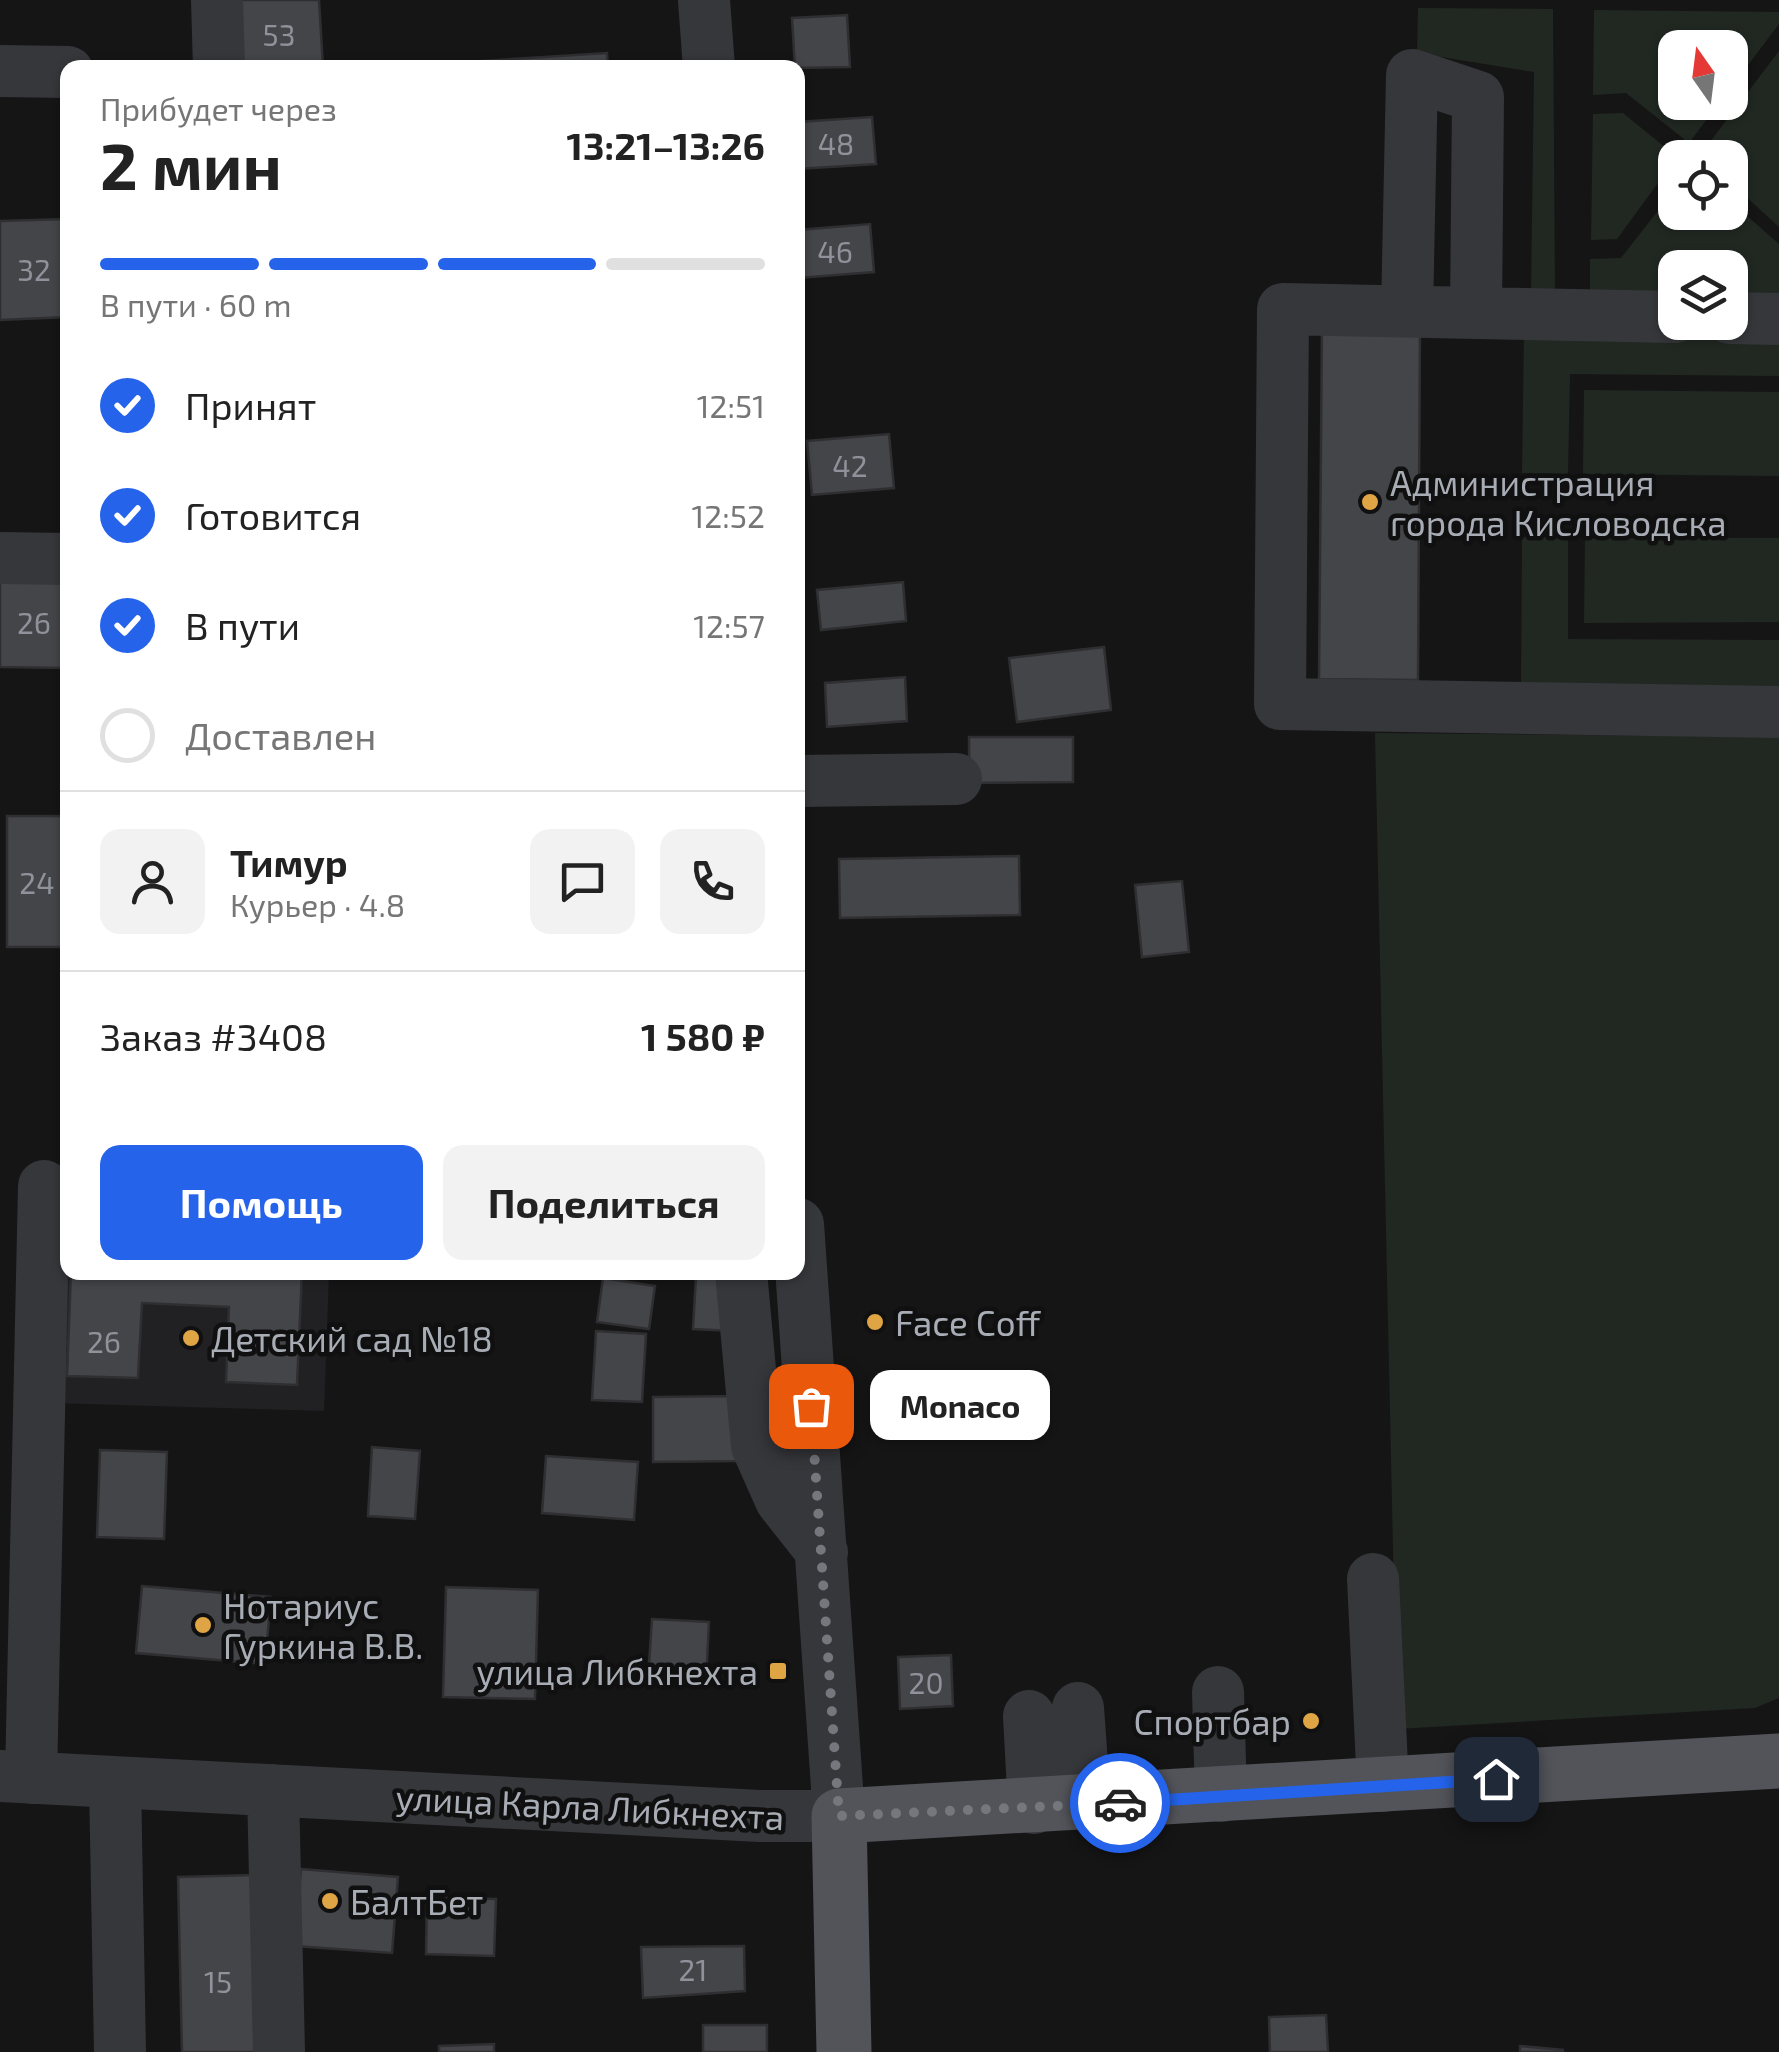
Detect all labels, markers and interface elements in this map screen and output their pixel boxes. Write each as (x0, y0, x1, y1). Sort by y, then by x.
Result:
house number: 53 (263, 16, 295, 52)
north arrow (1658, 30, 1748, 120)
map controls (1658, 30, 1748, 340)
text: Прибудет через (100, 89, 337, 127)
text: 13:21–13:26 (566, 122, 765, 168)
text: 2 мин (100, 125, 282, 203)
house number: 48 (818, 125, 854, 161)
button: locate (1658, 140, 1748, 230)
house number: 46 (817, 233, 853, 269)
button: layers (1658, 250, 1748, 340)
house number: 32 (17, 251, 51, 287)
text: В пути · 60 m (100, 285, 291, 323)
icon: check (100, 378, 155, 433)
text: Принят (185, 382, 316, 428)
text: 12:51 (697, 386, 765, 424)
house number: 42 (832, 447, 868, 483)
place label: Администрация города Кисловодска (1390, 461, 1726, 543)
icon: check (100, 488, 155, 543)
marker: Администрация города Кисловодска (1359, 491, 1381, 513)
text: Готовится (185, 492, 361, 538)
text: 12:52 (692, 496, 765, 534)
icon: check (100, 598, 155, 653)
text: В пути (185, 602, 300, 648)
house number: 26 (17, 604, 51, 640)
text: 12:57 (693, 606, 765, 644)
text: Доставлен (185, 712, 376, 758)
button: person (100, 829, 205, 934)
button: chat (530, 829, 635, 934)
button: phone (660, 829, 765, 934)
text: Тимур (230, 839, 348, 885)
house number: 24 (19, 864, 55, 900)
text: Курьер · 4.8 (230, 885, 405, 923)
text: Заказ #3408 (100, 1013, 327, 1059)
text: 1 580 ₽ (641, 1013, 765, 1059)
button: Помощь (100, 1145, 423, 1260)
button: Поделиться (443, 1145, 765, 1260)
place label: Face Coff (895, 1301, 1042, 1343)
marker: Face Coff (864, 1311, 886, 1333)
place label: Детский сад №18 (211, 1317, 493, 1359)
house number: 26 (87, 1323, 121, 1359)
marker: Детский сад №18 (180, 1327, 202, 1349)
pin (769, 1364, 854, 1449)
callout: Monaco (871, 1371, 1051, 1441)
icon: bag (784, 1379, 839, 1434)
text: Monaco (900, 1386, 1020, 1424)
place label: Нотариус Гуркина В.В. (223, 1584, 423, 1667)
marker: Нотариус Гуркина В.В. (192, 1614, 214, 1636)
place label: улица Либкнехта (476, 1650, 758, 1693)
marker: улица Либкнехта (767, 1660, 789, 1682)
house number: 20 (909, 1664, 943, 1700)
place label: Спортбар (1134, 1700, 1291, 1742)
marker: Спортбар (1300, 1710, 1322, 1732)
pin (1454, 1737, 1539, 1822)
icon: home (1469, 1752, 1524, 1807)
courier (1070, 1753, 1170, 1853)
street label: улица Карла Либкнехта (395, 1775, 785, 1838)
icon: car (1093, 1776, 1148, 1831)
place label: БалтБет (350, 1880, 483, 1922)
marker: БалтБет (319, 1890, 341, 1912)
house number: 21 (679, 1951, 707, 1987)
house number: 15 (204, 1963, 232, 1999)

